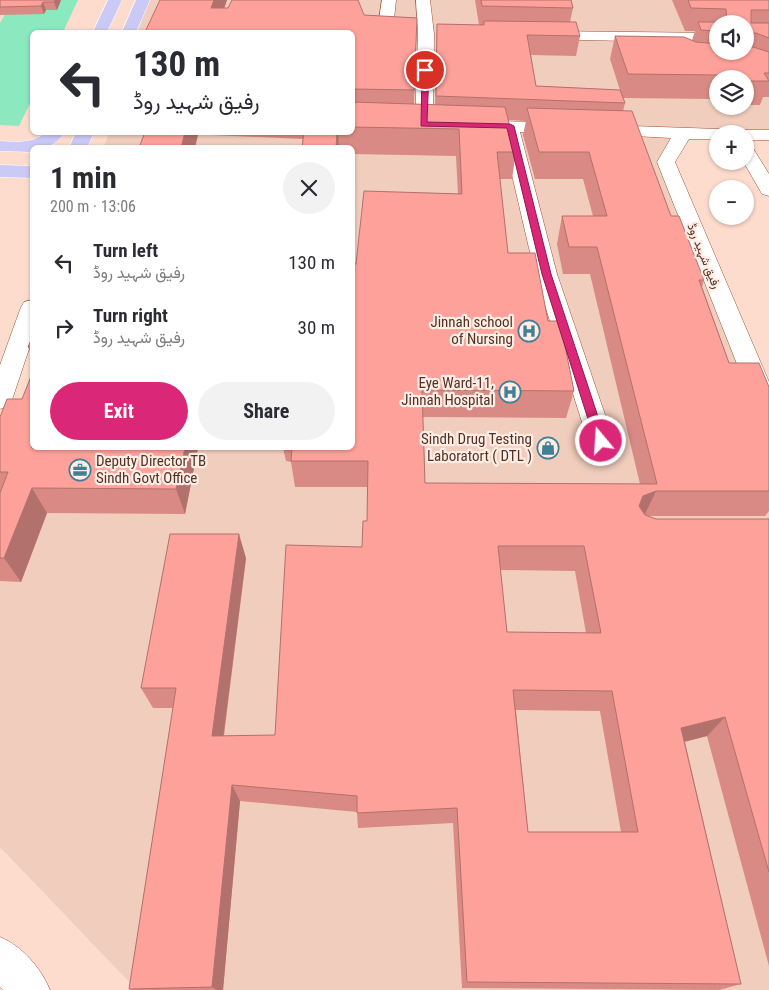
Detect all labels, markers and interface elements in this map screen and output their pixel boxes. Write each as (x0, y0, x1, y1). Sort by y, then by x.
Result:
map controls (709, 15, 754, 225)
button: sound (709, 15, 754, 60)
text: 130 m (133, 44, 220, 85)
pin (404, 49, 446, 91)
icon: left (50, 50, 115, 115)
icon: arrive (411, 56, 439, 84)
button: layers (709, 70, 754, 115)
text: رفیق شہید روڈ (133, 89, 260, 114)
button: + (709, 125, 754, 170)
text: 1 min (50, 160, 117, 195)
button: close (283, 162, 335, 214)
button: − (709, 180, 754, 225)
text: 200 m · 13:06 (50, 197, 136, 216)
street label: رفیق شہید روڈ (684, 221, 723, 291)
text: Turn left (93, 239, 158, 262)
icon: left (50, 249, 78, 277)
text: 130 m (288, 251, 335, 274)
text: رفیق شہید روڈ (93, 263, 185, 282)
text: Turn right (93, 304, 168, 327)
place label: Jinnah school of Nursing (430, 313, 513, 348)
icon: right (50, 314, 78, 342)
text: 30 m (298, 316, 335, 339)
hospital icon: Jinnah school of Nursing (517, 319, 541, 343)
text: رفیق شہید روڈ (93, 328, 185, 347)
place label: Eye Ward-11, Jinnah Hospital (401, 374, 494, 409)
hospital icon: Eye Ward-11, Jinnah Hospital (498, 380, 522, 404)
button: Exit (50, 382, 188, 440)
button: Share (198, 382, 335, 440)
position arrow (574, 414, 626, 466)
place label: Sindh Drug Testing Laboratort ( DTL ) (421, 430, 532, 465)
shop icon: Sindh Drug Testing Laboratort ( DTL ) (536, 436, 560, 460)
place label: Deputy Director TB Sindh Govt Office (96, 452, 206, 487)
office icon: Deputy Director TB Sindh Govt Office (68, 458, 92, 482)

